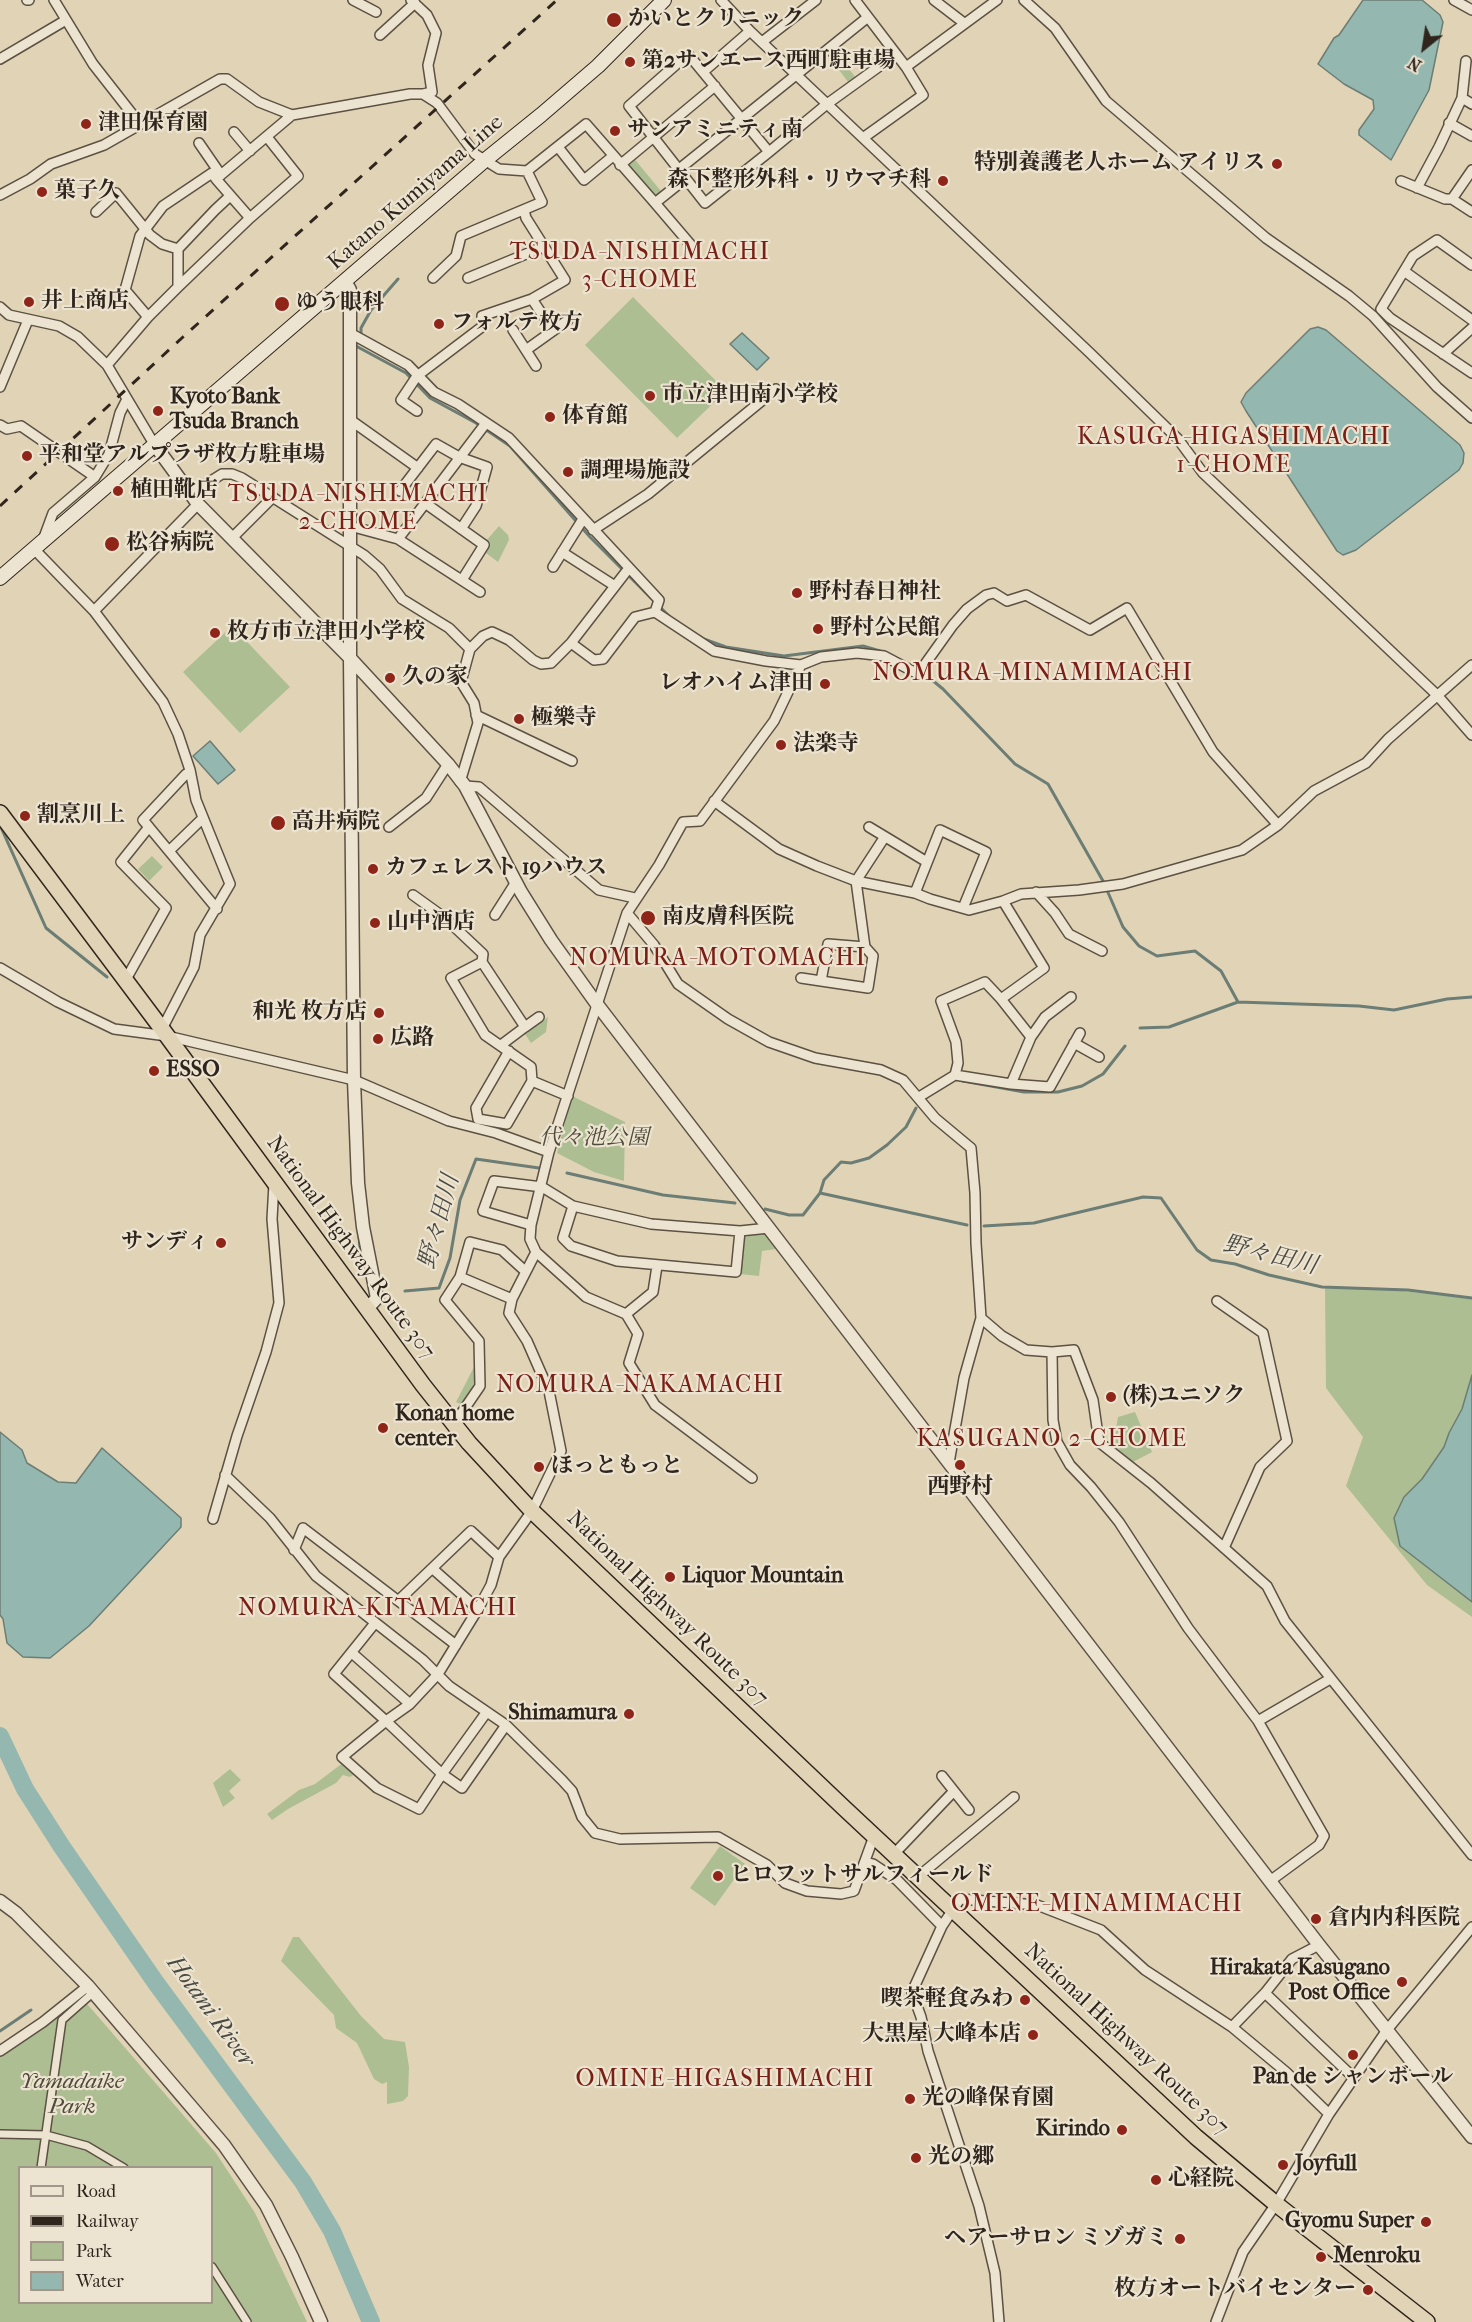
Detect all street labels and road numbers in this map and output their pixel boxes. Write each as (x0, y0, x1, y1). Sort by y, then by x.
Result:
street label: Katano Kumiyama Line (323, 110, 509, 276)
street label: National Highway Route 307 (260, 1131, 440, 1365)
street label: National Highway Route 307 (561, 1506, 773, 1712)
street label: National Highway Route 307 (1018, 1938, 1234, 2142)

